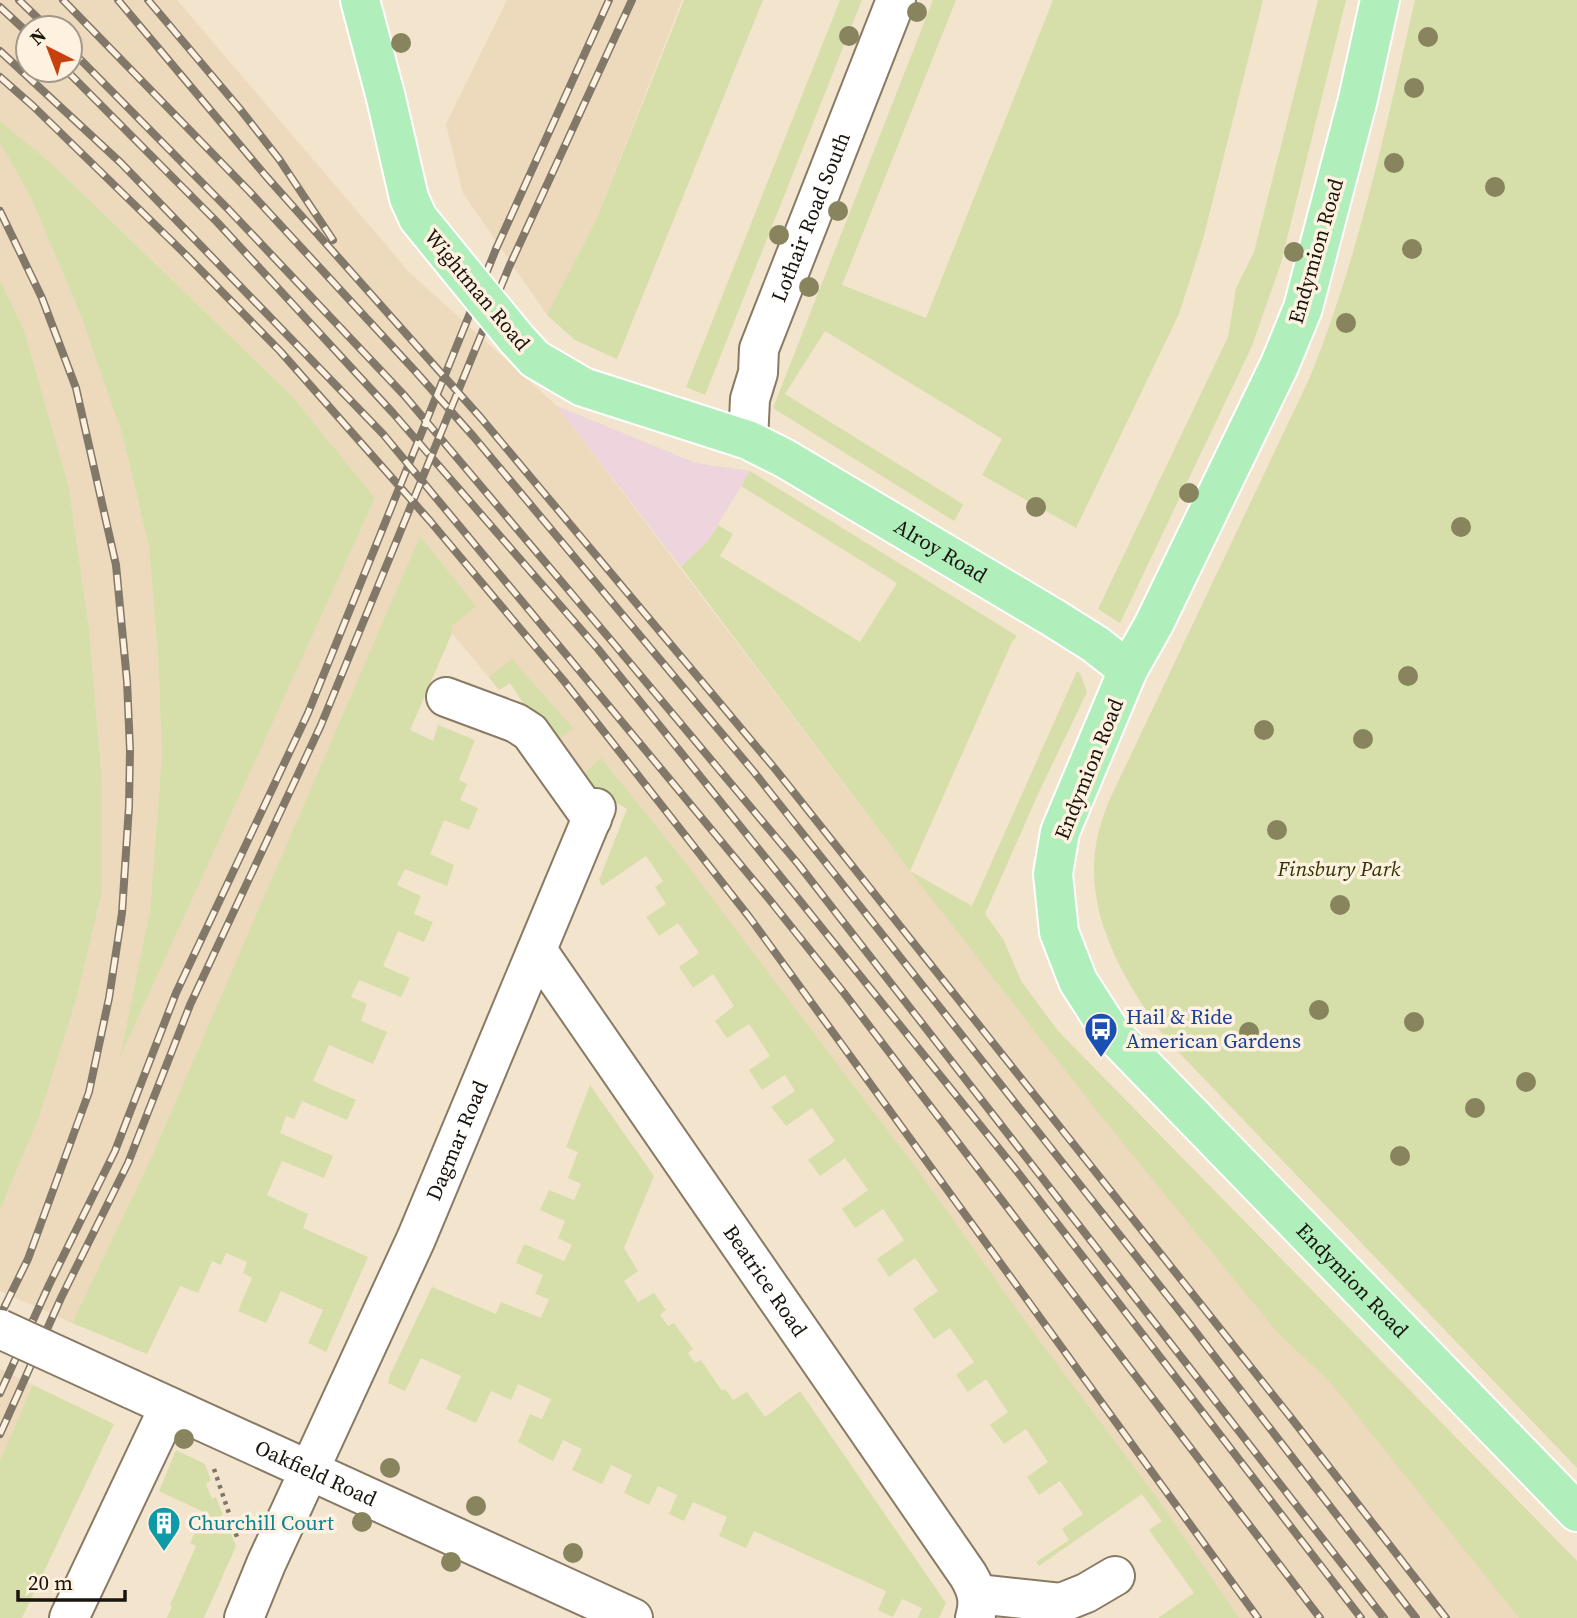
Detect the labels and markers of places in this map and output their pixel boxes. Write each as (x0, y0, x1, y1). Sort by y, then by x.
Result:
place label: Hail & Ride American Gardens (1126, 1002, 1301, 1055)
bus stop icon: Hail & Ride American Gardens (1082, 1010, 1120, 1059)
building icon: Churchill Court (145, 1504, 183, 1553)
place label: Churchill Court (188, 1508, 334, 1537)

